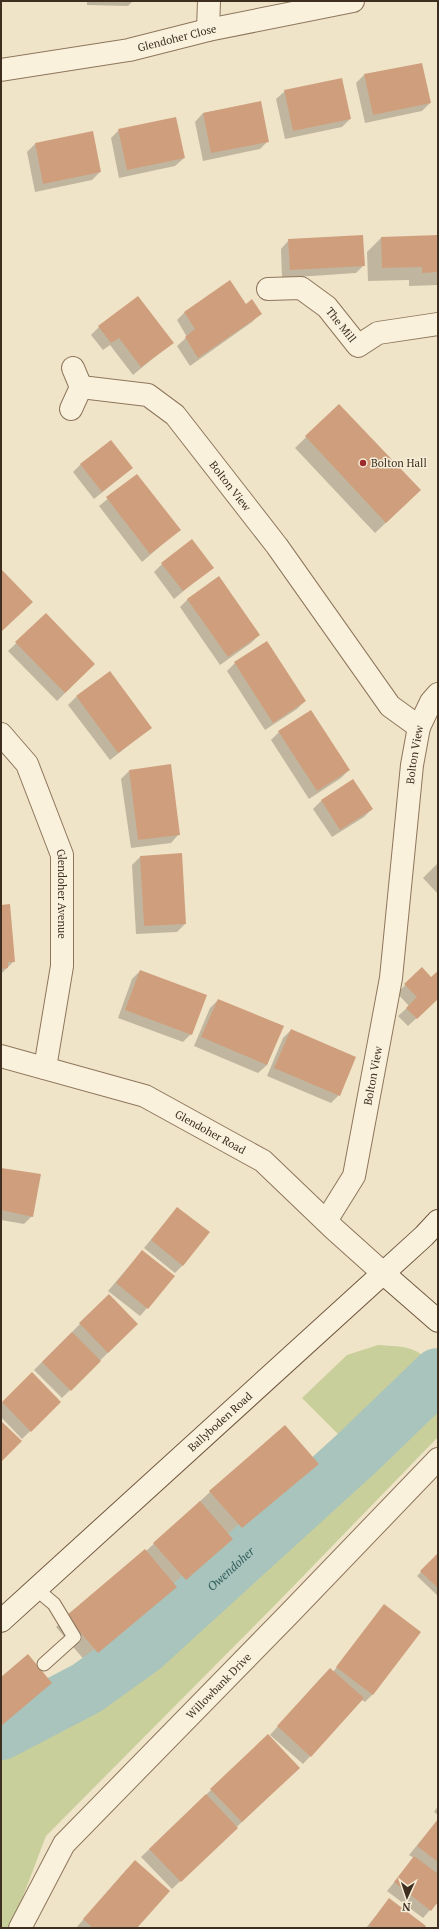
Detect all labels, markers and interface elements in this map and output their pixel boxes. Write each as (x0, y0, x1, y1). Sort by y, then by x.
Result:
street label: Glendoher Close (136, 21, 218, 55)
street label: The Mill (323, 304, 359, 345)
place label: Bolton Hall (371, 456, 427, 470)
street label: Bolton View (206, 458, 255, 515)
marker: Bolton Hall (358, 458, 368, 468)
street label: Bolton View (403, 723, 426, 785)
street label: Glendoher Avenue (53, 847, 69, 939)
street label: Bolton View (360, 1044, 385, 1106)
street label: Glendoher Road (172, 1107, 248, 1157)
street label: Ballyboden Road (185, 1389, 255, 1455)
water label: Owendoher (204, 1542, 258, 1594)
street label: Willowbank Drive (183, 1650, 254, 1722)
north arrow (387, 1877, 427, 1917)
text: N (401, 1900, 411, 1914)

